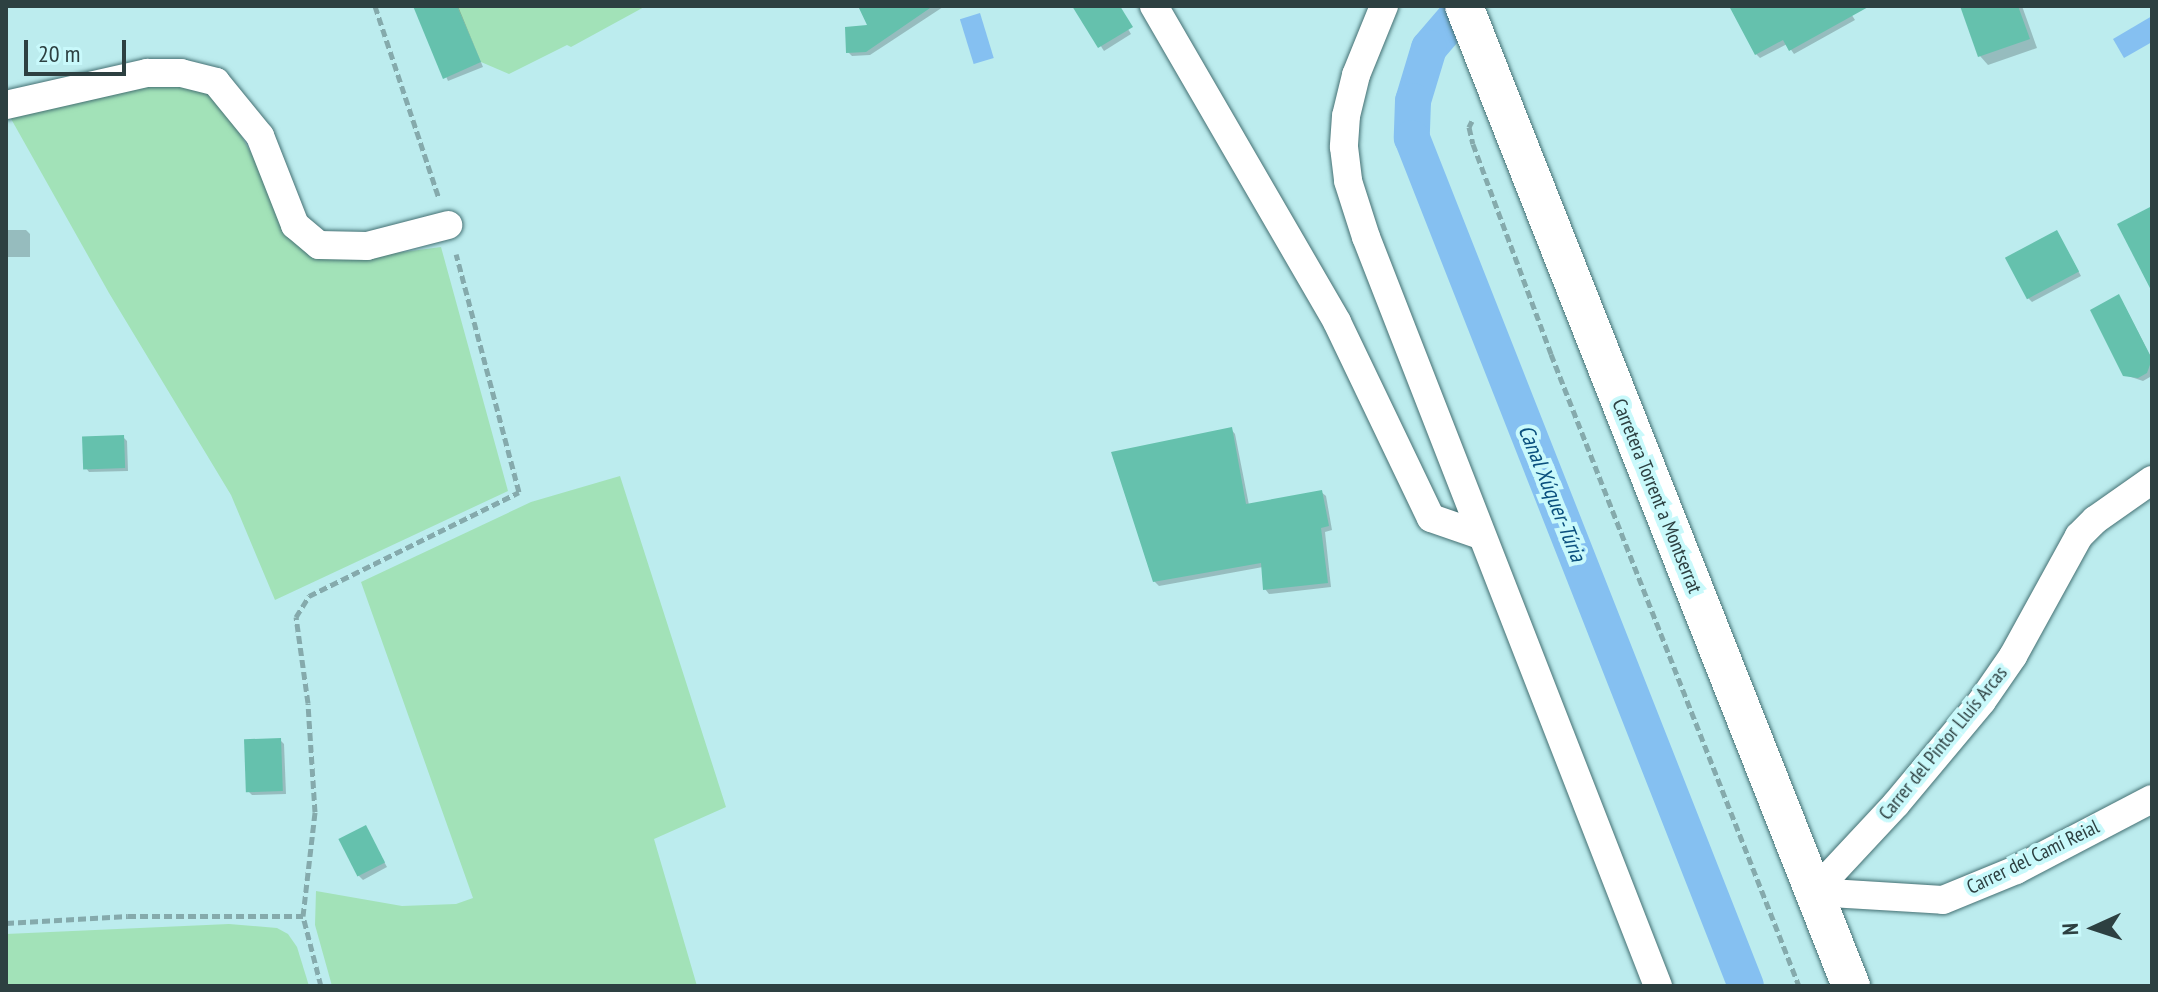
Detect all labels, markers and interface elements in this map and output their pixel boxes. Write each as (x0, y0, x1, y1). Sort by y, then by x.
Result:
scale bar (28, 24, 130, 74)
text: 20 m (38, 38, 80, 69)
street label: Carretera Torrent a Montserrat (1607, 395, 1707, 597)
water label: Canal Xúquer-Túria (1513, 421, 1591, 565)
street label: Carrer del Pintor Lluís Arcas (1873, 661, 2013, 825)
street label: Carrer del Camí Reial (1963, 815, 2103, 899)
north arrow (2054, 888, 2134, 968)
text: N (2056, 923, 2084, 936)

